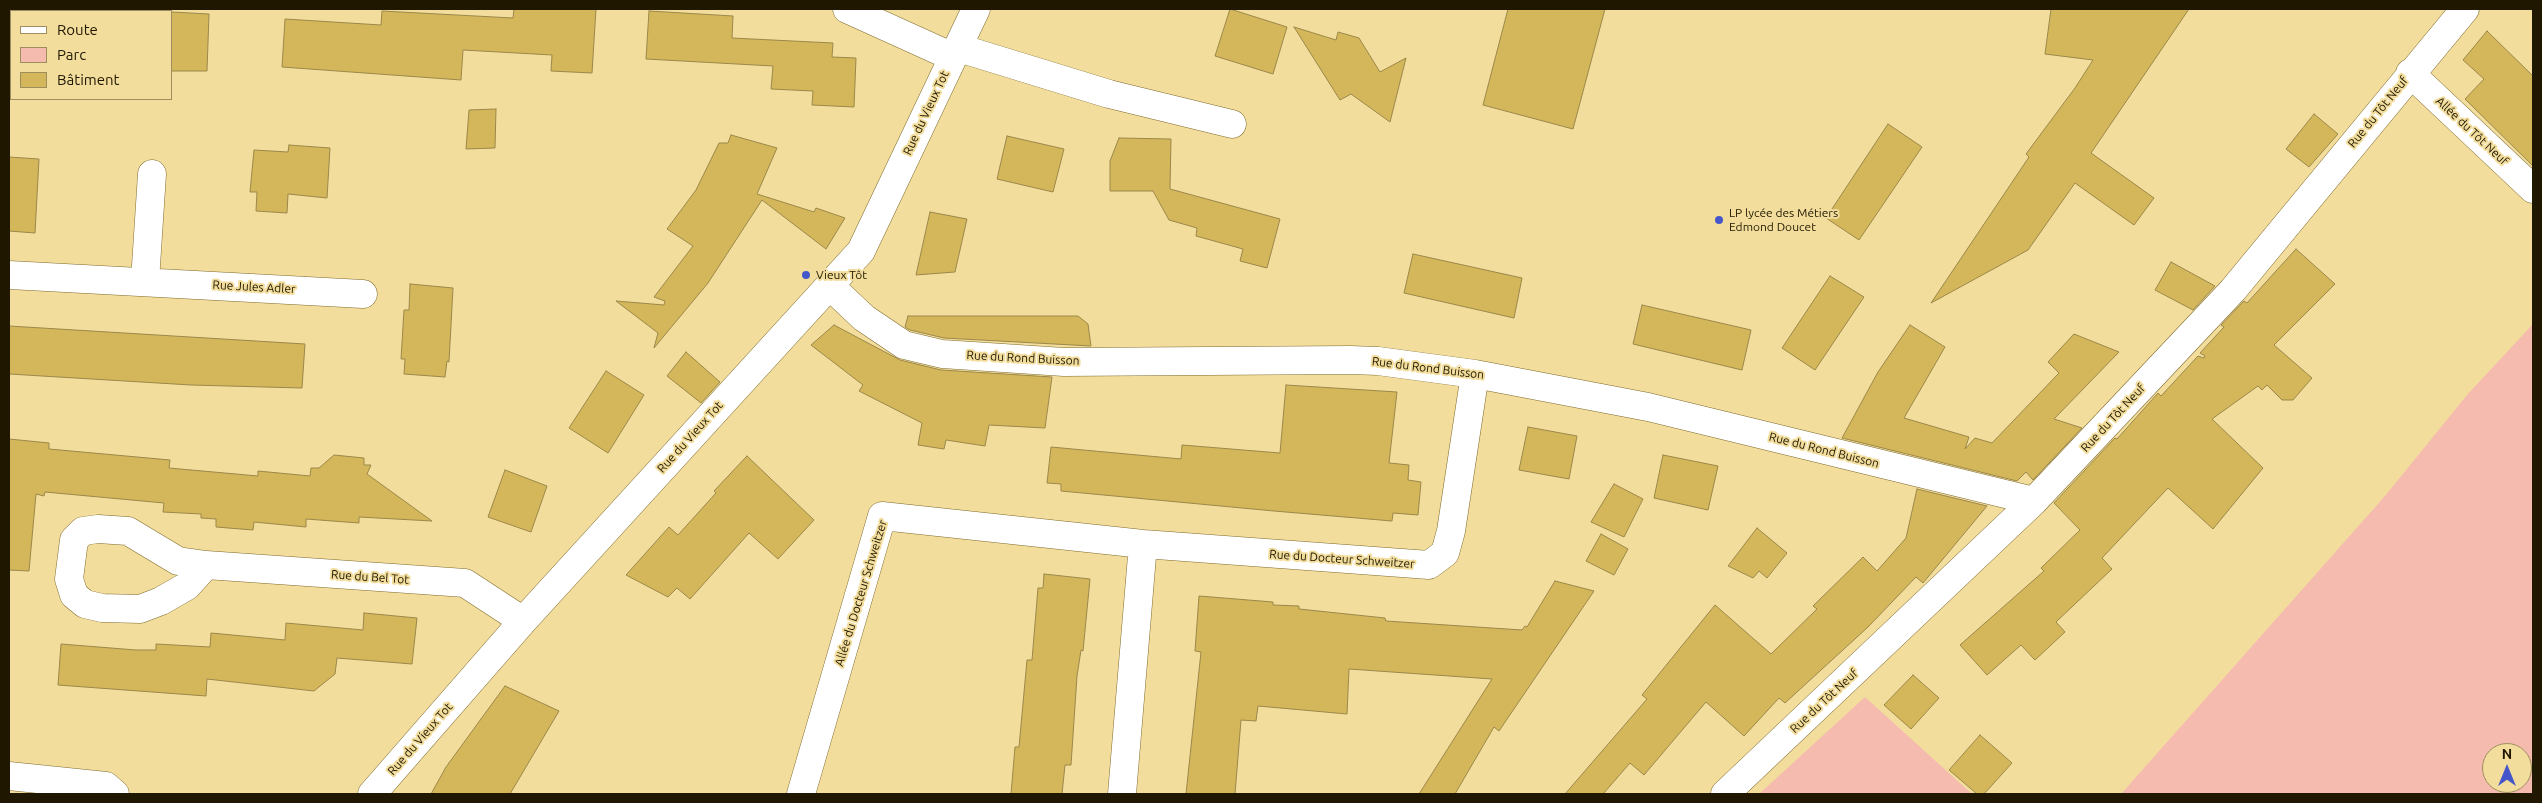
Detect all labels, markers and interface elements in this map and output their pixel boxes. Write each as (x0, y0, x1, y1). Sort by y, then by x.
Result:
legend (10, 10, 172, 100)
text: Route (57, 21, 98, 38)
text: Parc (57, 46, 86, 63)
street label: Rue du Vieux Tot (900, 69, 952, 157)
text: Bâtiment (57, 71, 119, 88)
street label: Rue du Tôt Neuf (2345, 73, 2411, 151)
street label: Allée du Tôt Neuf (2433, 94, 2511, 168)
place label: LP lycée des Métiers Edmond Doucet (1729, 206, 1838, 234)
marker: LP lycée des Métiers Edmond Doucet (1713, 214, 1725, 226)
place label: Vieux Tôt (816, 268, 867, 282)
marker: Vieux Tôt (800, 269, 812, 281)
street label: Rue Jules Adler (212, 278, 296, 296)
street label: Rue du Rond Buisson (966, 348, 1080, 368)
street label: Rue du Rond Buisson (1371, 354, 1485, 382)
street label: Rue du Tôt Neuf (2078, 381, 2148, 455)
street label: Rue du Vieux Tot (654, 398, 726, 476)
street label: Rue du Rond Buisson (1767, 429, 1881, 471)
street label: Allée du Docteur Schweitzer (832, 518, 890, 668)
street label: Rue du Docteur Schweitzer (1269, 547, 1415, 571)
street label: Rue du Bel Tot (330, 567, 410, 587)
street label: Rue du Tôt Neuf (1787, 666, 1861, 736)
street label: Rue du Vieux Tot (385, 700, 455, 778)
north arrow (2482, 743, 2532, 793)
text: N (2502, 746, 2512, 762)

